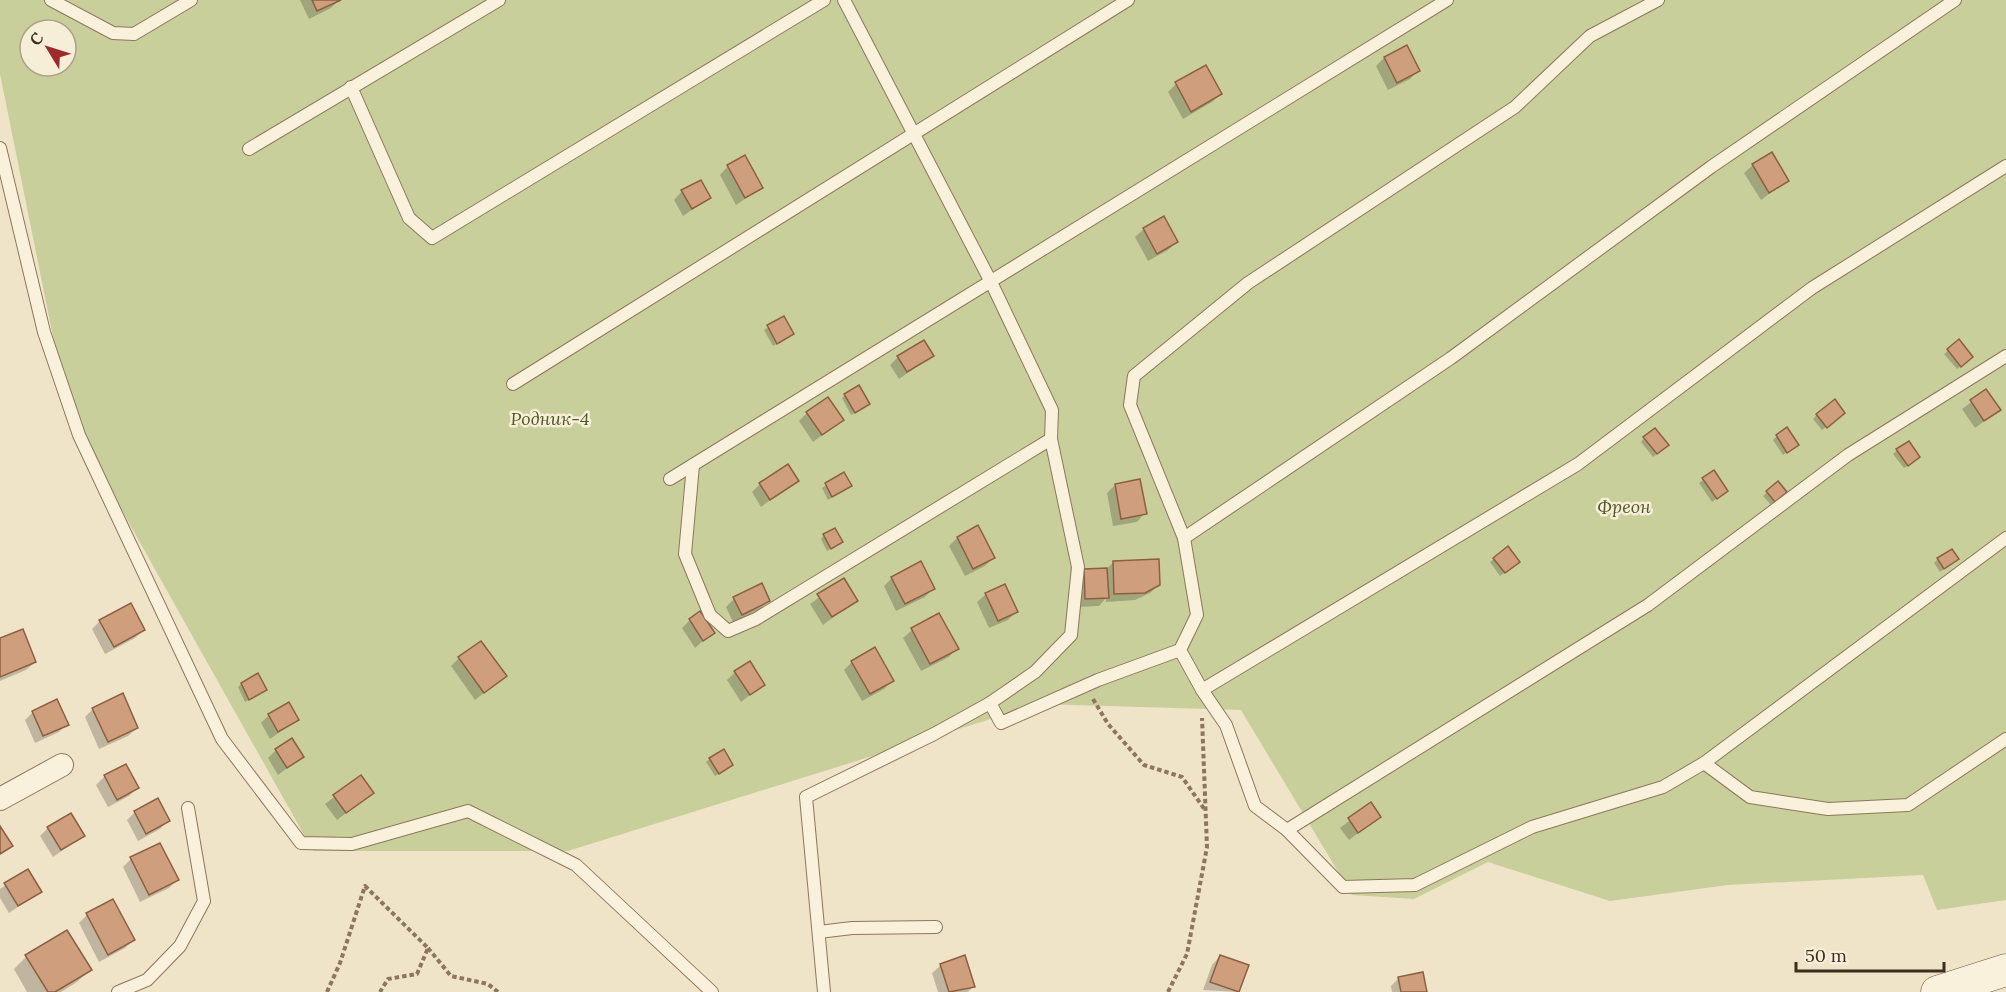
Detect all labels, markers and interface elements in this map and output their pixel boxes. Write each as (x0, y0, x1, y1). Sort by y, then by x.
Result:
north arrow (18, 18, 78, 78)
text: С (25, 28, 47, 49)
park label: Родник-4 (511, 407, 589, 430)
park label: Фреон (1597, 495, 1651, 518)
scale bar (1796, 935, 1944, 973)
text: 50 m (1805, 944, 1847, 967)

